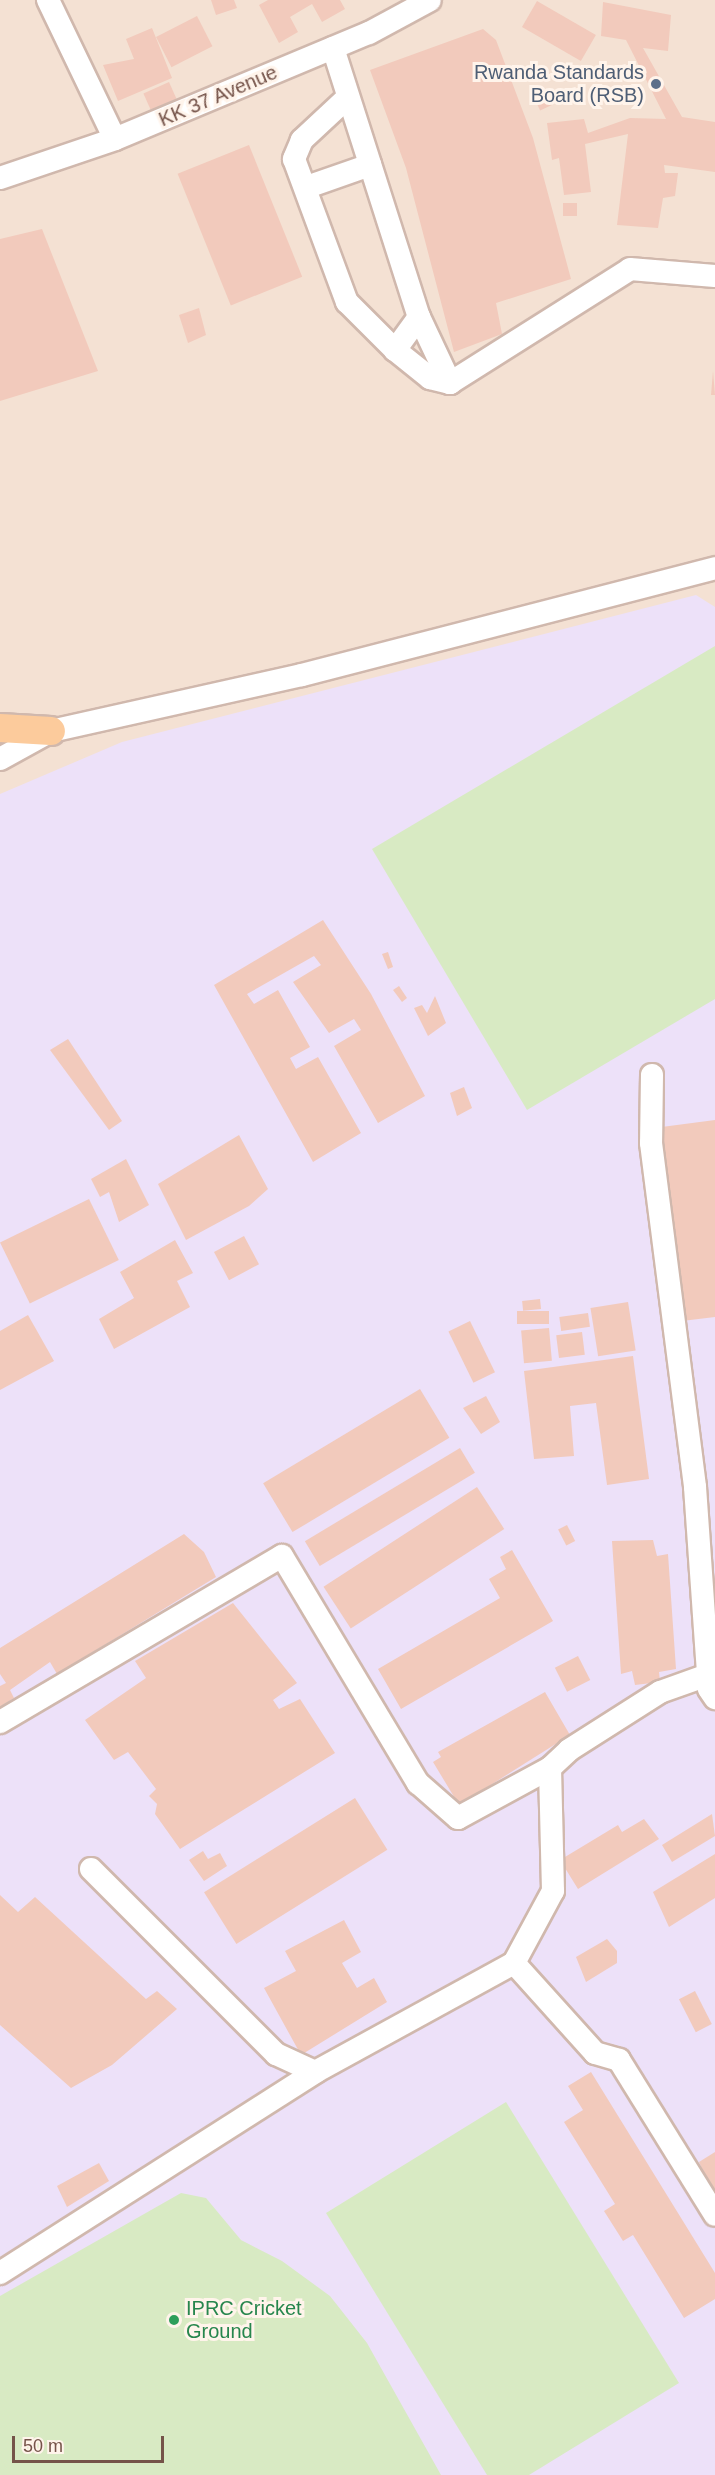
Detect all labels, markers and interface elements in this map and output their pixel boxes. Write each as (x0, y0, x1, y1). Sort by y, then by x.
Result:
street label: KK 37 Avenue (155, 60, 281, 132)
place label: Rwanda Standards Board (RSB) (474, 60, 644, 107)
marker: Rwanda Standards Board (RSB) (649, 77, 663, 91)
place label: IPRC Cricket Ground (186, 2296, 302, 2343)
marker: IPRC Cricket Ground (167, 2313, 181, 2327)
scale bar (15, 2424, 166, 2462)
text: 50 m (23, 2436, 63, 2456)

